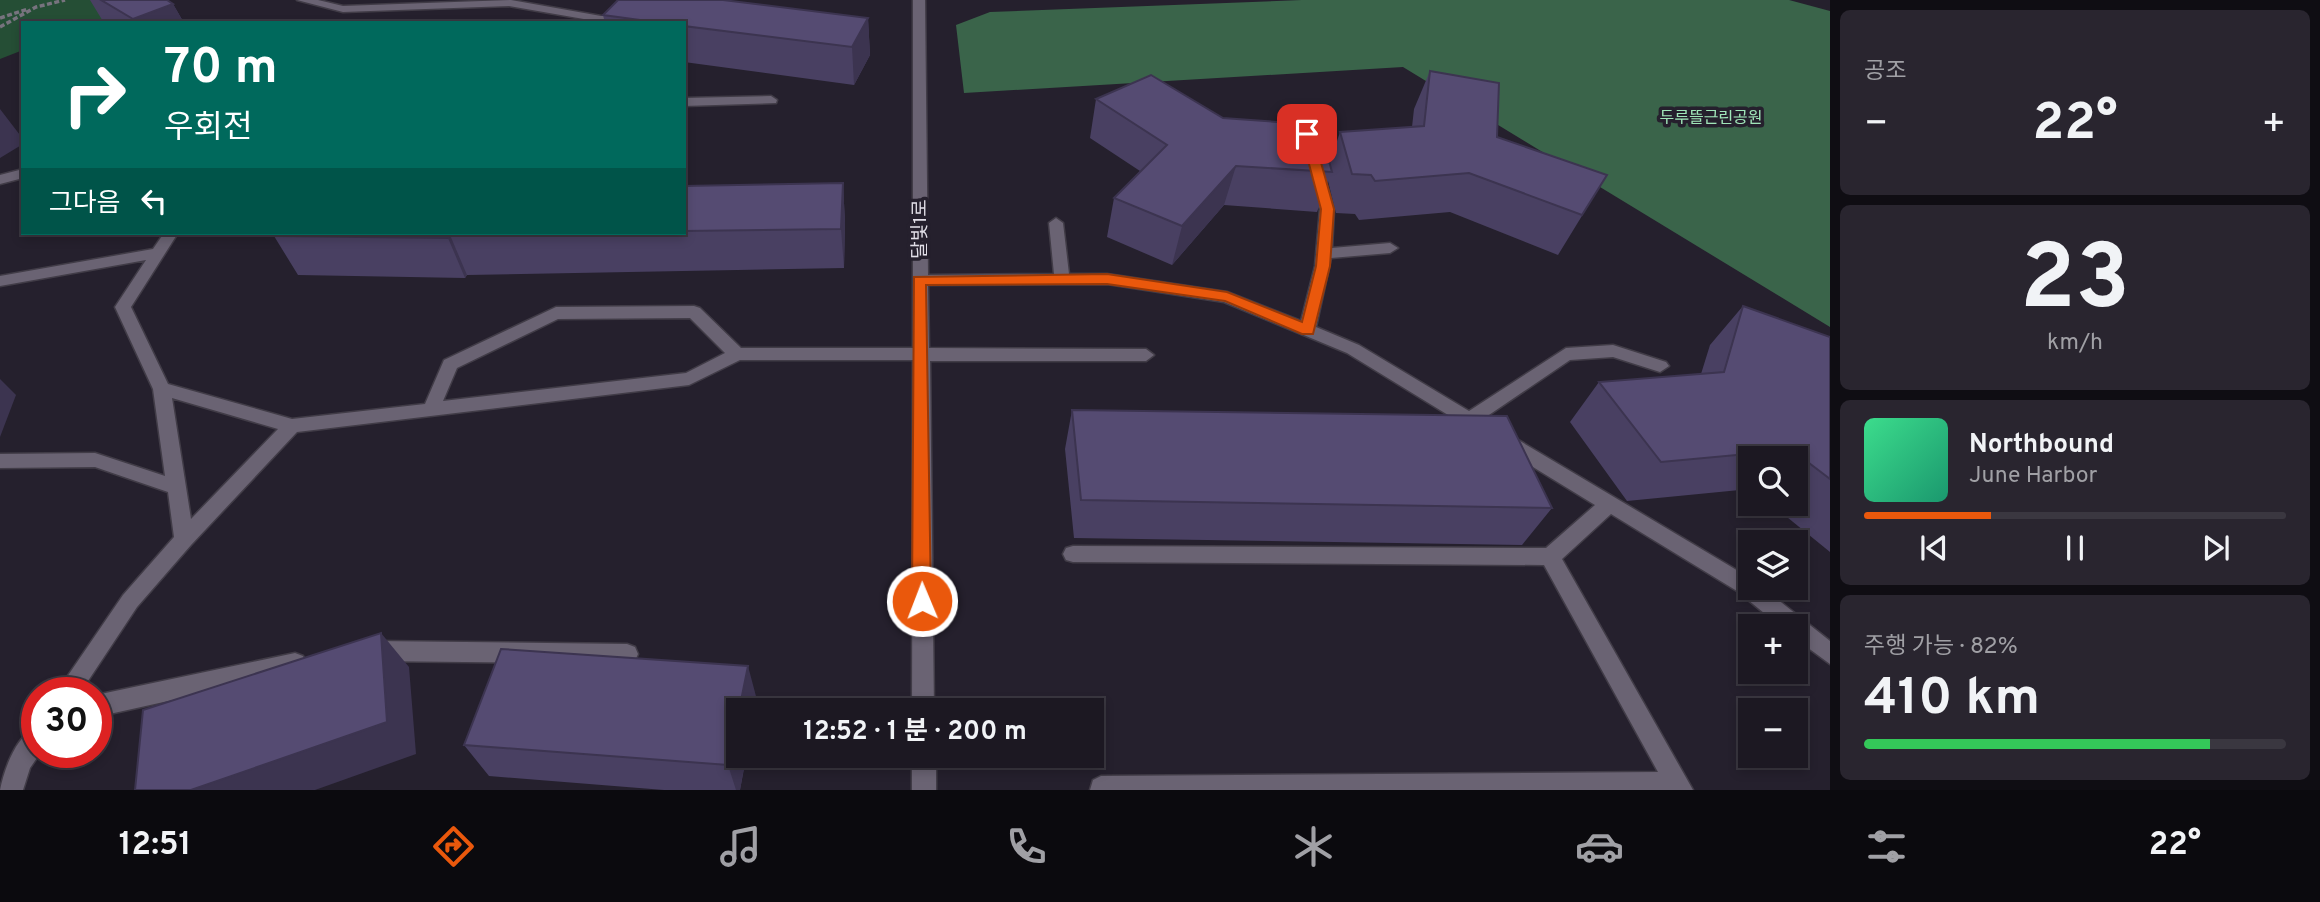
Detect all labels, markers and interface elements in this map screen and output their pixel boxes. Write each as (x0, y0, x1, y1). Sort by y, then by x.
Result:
text: 70 m (164, 39, 278, 101)
icon: right (49, 49, 140, 140)
text: 공조 (1864, 58, 1906, 87)
text: 22° (2032, 92, 2118, 158)
text: − (1864, 101, 1889, 150)
text: + (2261, 101, 2286, 150)
pin (1277, 104, 1337, 164)
text: 우회전 (164, 109, 252, 149)
park label: 두루뜰근린공원 (1659, 109, 1763, 129)
icon: arrive (1288, 115, 1326, 153)
icon: left (135, 182, 173, 220)
text: 그다음 (49, 188, 121, 221)
street label: 달빛1로 (909, 199, 933, 259)
text: 23 (2020, 226, 2130, 341)
text: km/h (2047, 329, 2103, 358)
text: Northbound (1969, 429, 2114, 462)
map controls (1738, 446, 1808, 768)
button: search (1738, 446, 1808, 516)
text: June Harbor (1969, 462, 2097, 491)
icon: previous (1915, 529, 1953, 567)
icon: pause (2056, 529, 2094, 567)
icon: next (2197, 529, 2235, 567)
button: layers (1738, 530, 1808, 600)
position arrow (885, 564, 959, 638)
button: + (1738, 614, 1808, 684)
text: 주행 가능 · 82% (1864, 633, 2018, 662)
text: 410 km (1864, 667, 2040, 733)
speed limit sign: 30 (21, 677, 112, 768)
button: − (1738, 698, 1808, 768)
text: 12:52 · 1 분 · 200 m (803, 716, 1027, 749)
icon: directions (429, 822, 478, 871)
icon: music (716, 822, 765, 871)
icon: phone (1002, 822, 1051, 871)
icon: climate (1289, 822, 1338, 871)
icon: car (1575, 822, 1624, 871)
icon: filters (1862, 822, 1911, 871)
text: 12:51 (119, 826, 191, 866)
text: 22° (2149, 826, 2201, 866)

